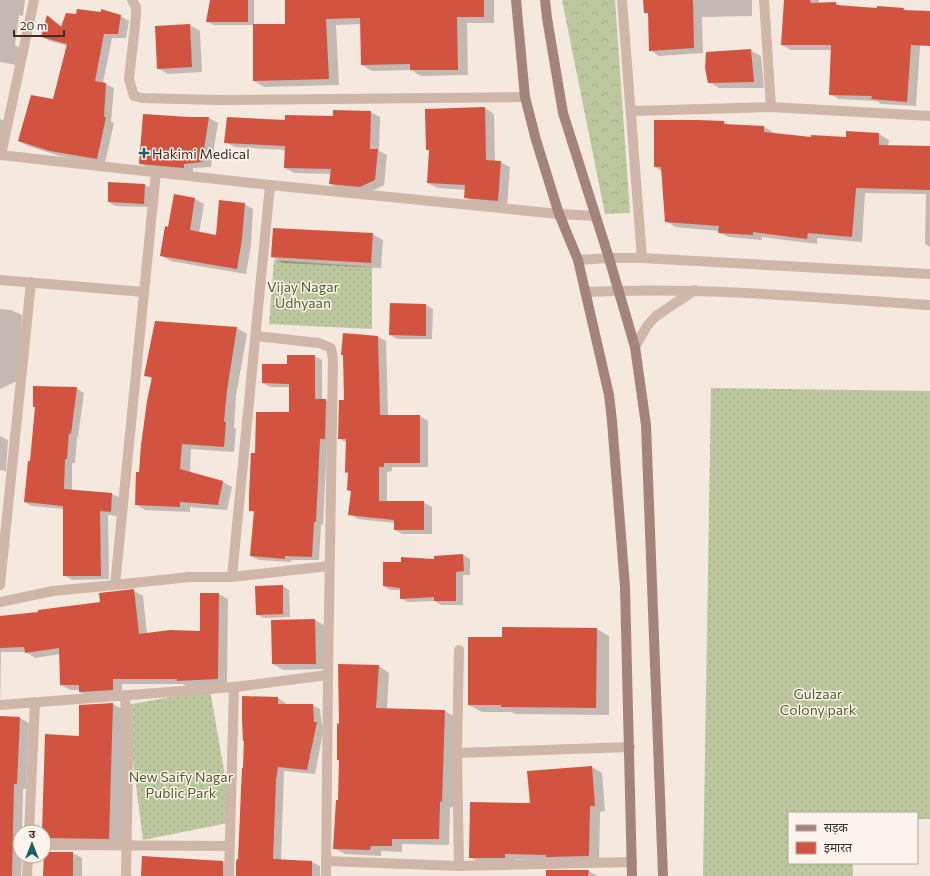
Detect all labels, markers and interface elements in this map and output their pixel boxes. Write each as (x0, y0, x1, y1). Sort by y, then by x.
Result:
scale bar (14, 12, 64, 38)
text: 20 m (20, 18, 47, 32)
place label: Hakimi Medical (152, 145, 250, 162)
marker: Hakimi Medical (139, 148, 149, 158)
park label: Vijay Nagar Udhyaan (267, 278, 339, 311)
park label: Gulzaar Colony park (780, 685, 857, 718)
park label: New Saify Nagar Public Park (129, 768, 234, 801)
legend (788, 812, 918, 864)
text: सड़क (824, 820, 849, 835)
north arrow (12, 824, 52, 864)
text: उ (29, 827, 36, 840)
text: इमारत (824, 840, 853, 855)

